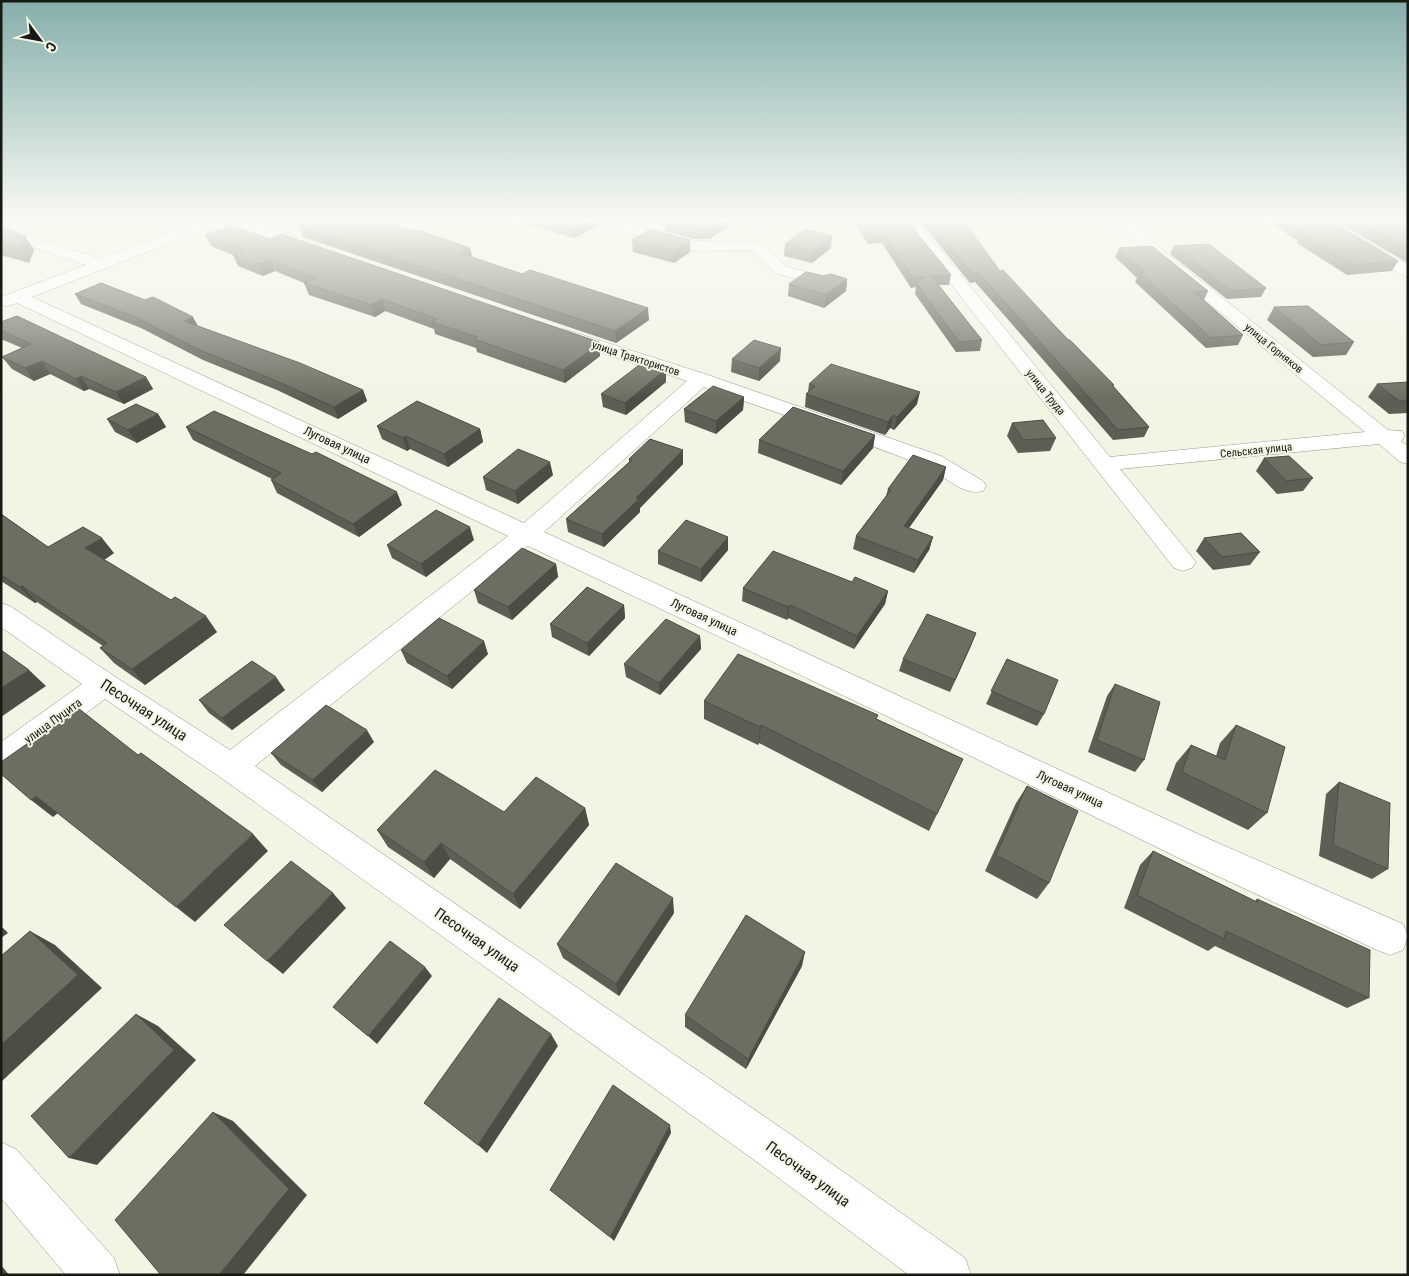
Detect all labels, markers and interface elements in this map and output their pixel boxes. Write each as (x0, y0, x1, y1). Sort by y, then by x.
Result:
north arrow (15, 15, 65, 65)
text: С (42, 39, 60, 55)
street label: улица Горняков (1242, 321, 1306, 376)
street label: улица Трактористов (590, 338, 681, 379)
street label: улица Труда (1023, 367, 1068, 418)
street label: Луговая улица (301, 423, 373, 467)
street label: Сельская улица (1219, 440, 1293, 461)
street label: Луговая улица (668, 595, 740, 639)
street label: Песочная улица (97, 675, 191, 745)
street label: улица Пуцита (22, 695, 85, 746)
street label: Луговая улица (1034, 767, 1106, 811)
street label: Песочная улица (431, 904, 523, 976)
street label: Песочная улица (762, 1137, 854, 1211)

